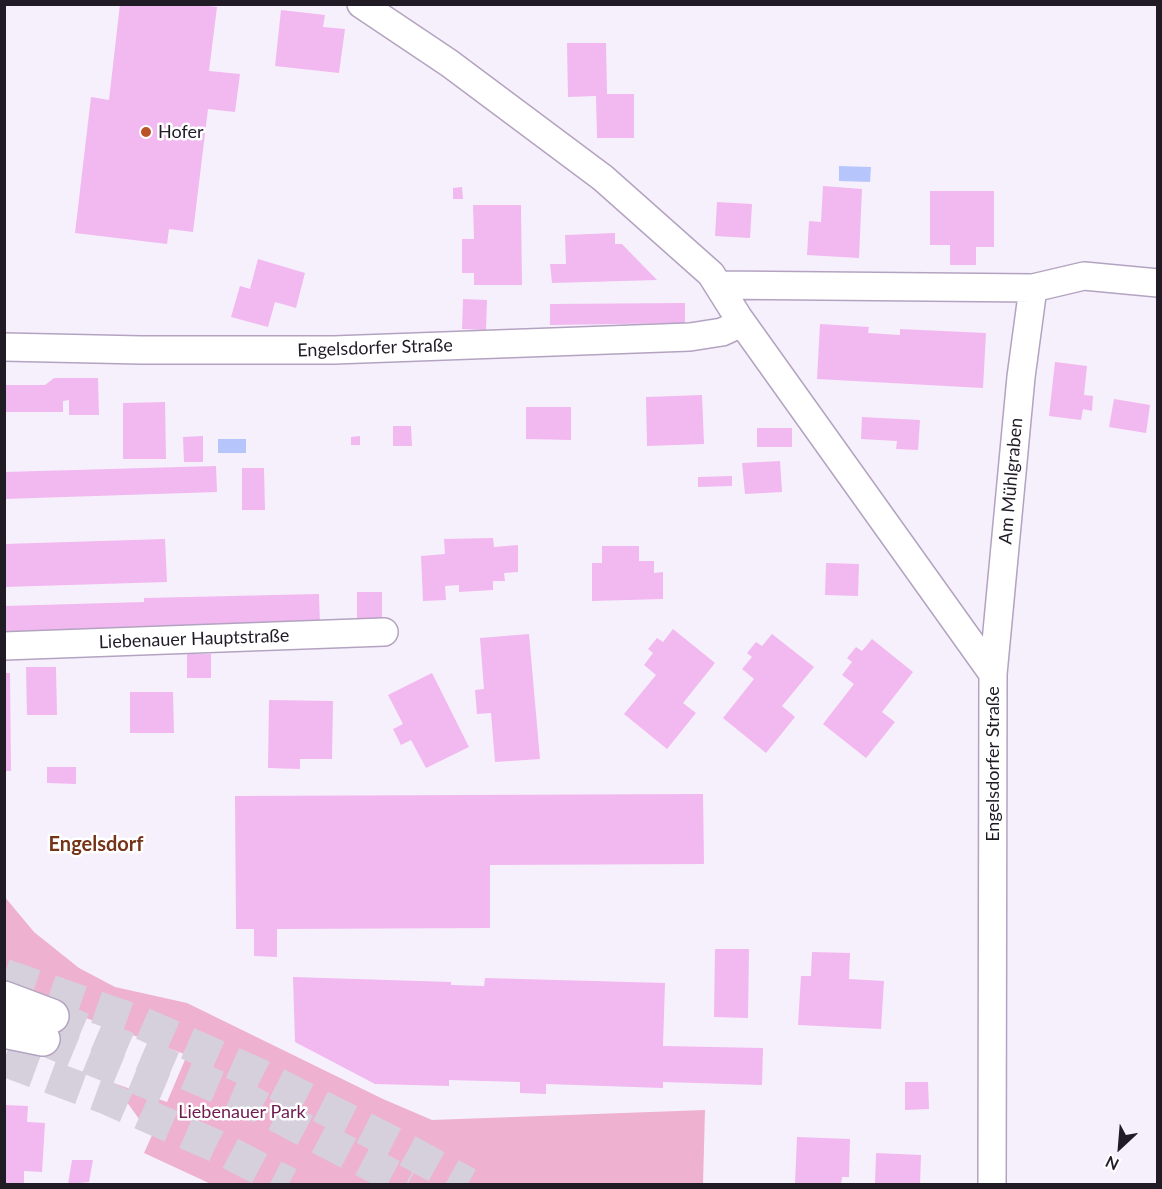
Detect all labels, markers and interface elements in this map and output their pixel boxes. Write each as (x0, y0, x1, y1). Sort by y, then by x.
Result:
place label: Hofer (158, 121, 204, 143)
marker: Hofer (139, 125, 153, 139)
street label: Engelsdorfer Straße (297, 334, 453, 362)
street label: Am Mühlgraben (995, 417, 1027, 545)
street label: Liebenauer Hauptstraße (98, 625, 290, 653)
street label: Engelsdorfer Straße (982, 686, 1004, 842)
district label: Engelsdorf (49, 833, 143, 857)
park label: Liebenauer Park (178, 1101, 306, 1123)
north arrow (1090, 1117, 1150, 1177)
text: N (1102, 1152, 1122, 1175)

